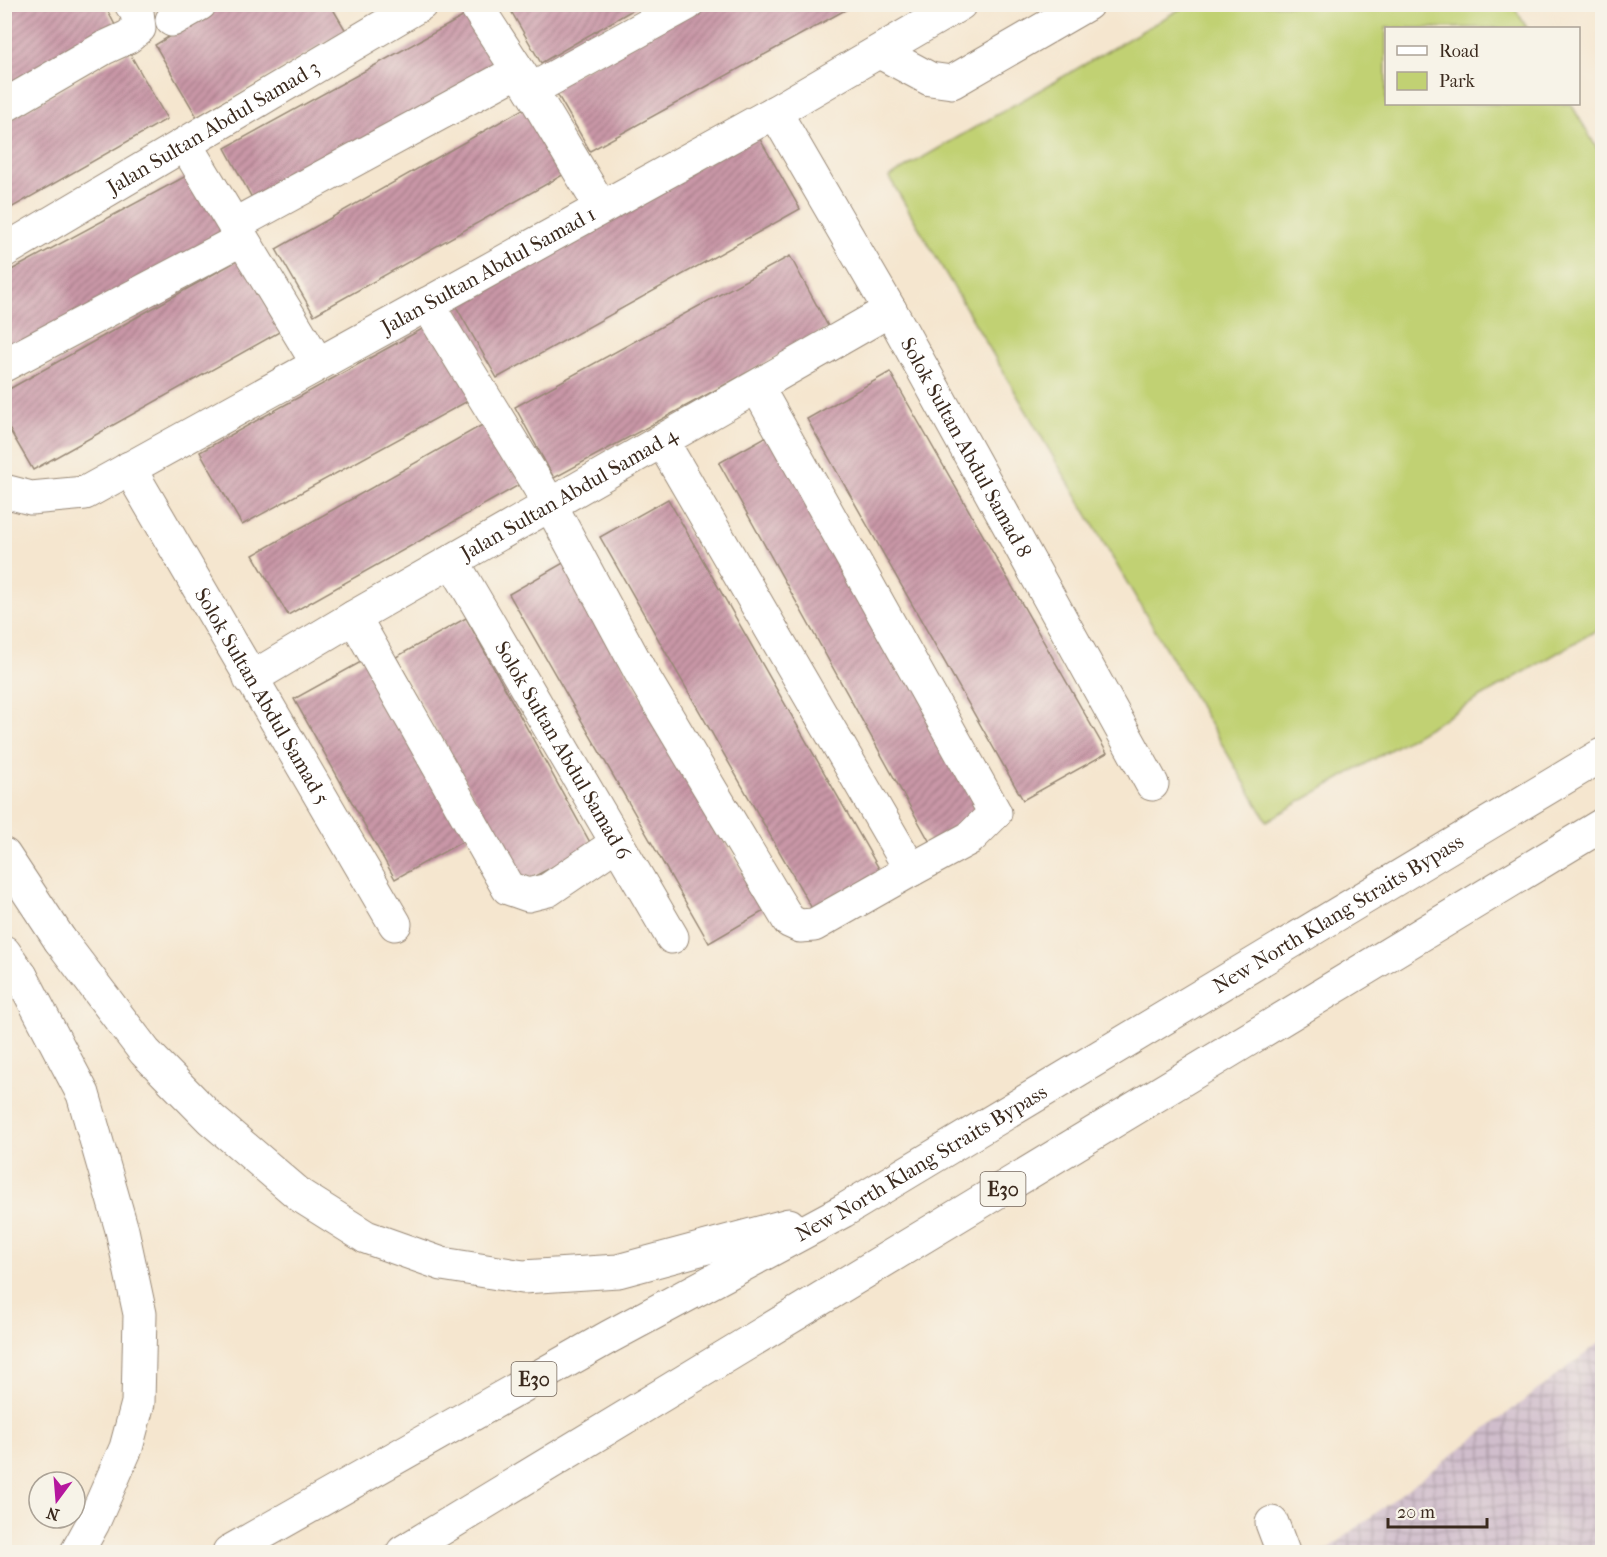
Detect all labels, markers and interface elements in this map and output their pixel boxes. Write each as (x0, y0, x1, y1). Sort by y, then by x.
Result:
legend (1385, 27, 1580, 105)
text: Road (1439, 41, 1479, 62)
street label: Jalan Sultan Abdul Samad 3 (101, 55, 323, 200)
text: Park (1439, 71, 1476, 92)
street label: Jalan Sultan Abdul Samad 1 (375, 201, 600, 340)
street label: Solok Sultan Abdul Samad 8 (896, 333, 1036, 562)
street label: Jalan Sultan Abdul Samad 4 (455, 422, 682, 566)
street label: Solok Sultan Abdul Samad 5 (190, 584, 334, 808)
street label: Solok Sultan Abdul Samad 6 (490, 637, 636, 864)
street label: New North Klang Straits Bypass (1209, 829, 1468, 998)
street label: New North Klang Straits Bypass (791, 1079, 1051, 1246)
road number: E30 (980, 1172, 1026, 1206)
road number: E30 (512, 1362, 556, 1396)
north arrow (27, 1470, 87, 1530)
scale bar (1388, 1491, 1487, 1529)
text: 20 m (1397, 1502, 1435, 1523)
text: N (44, 1503, 61, 1525)

